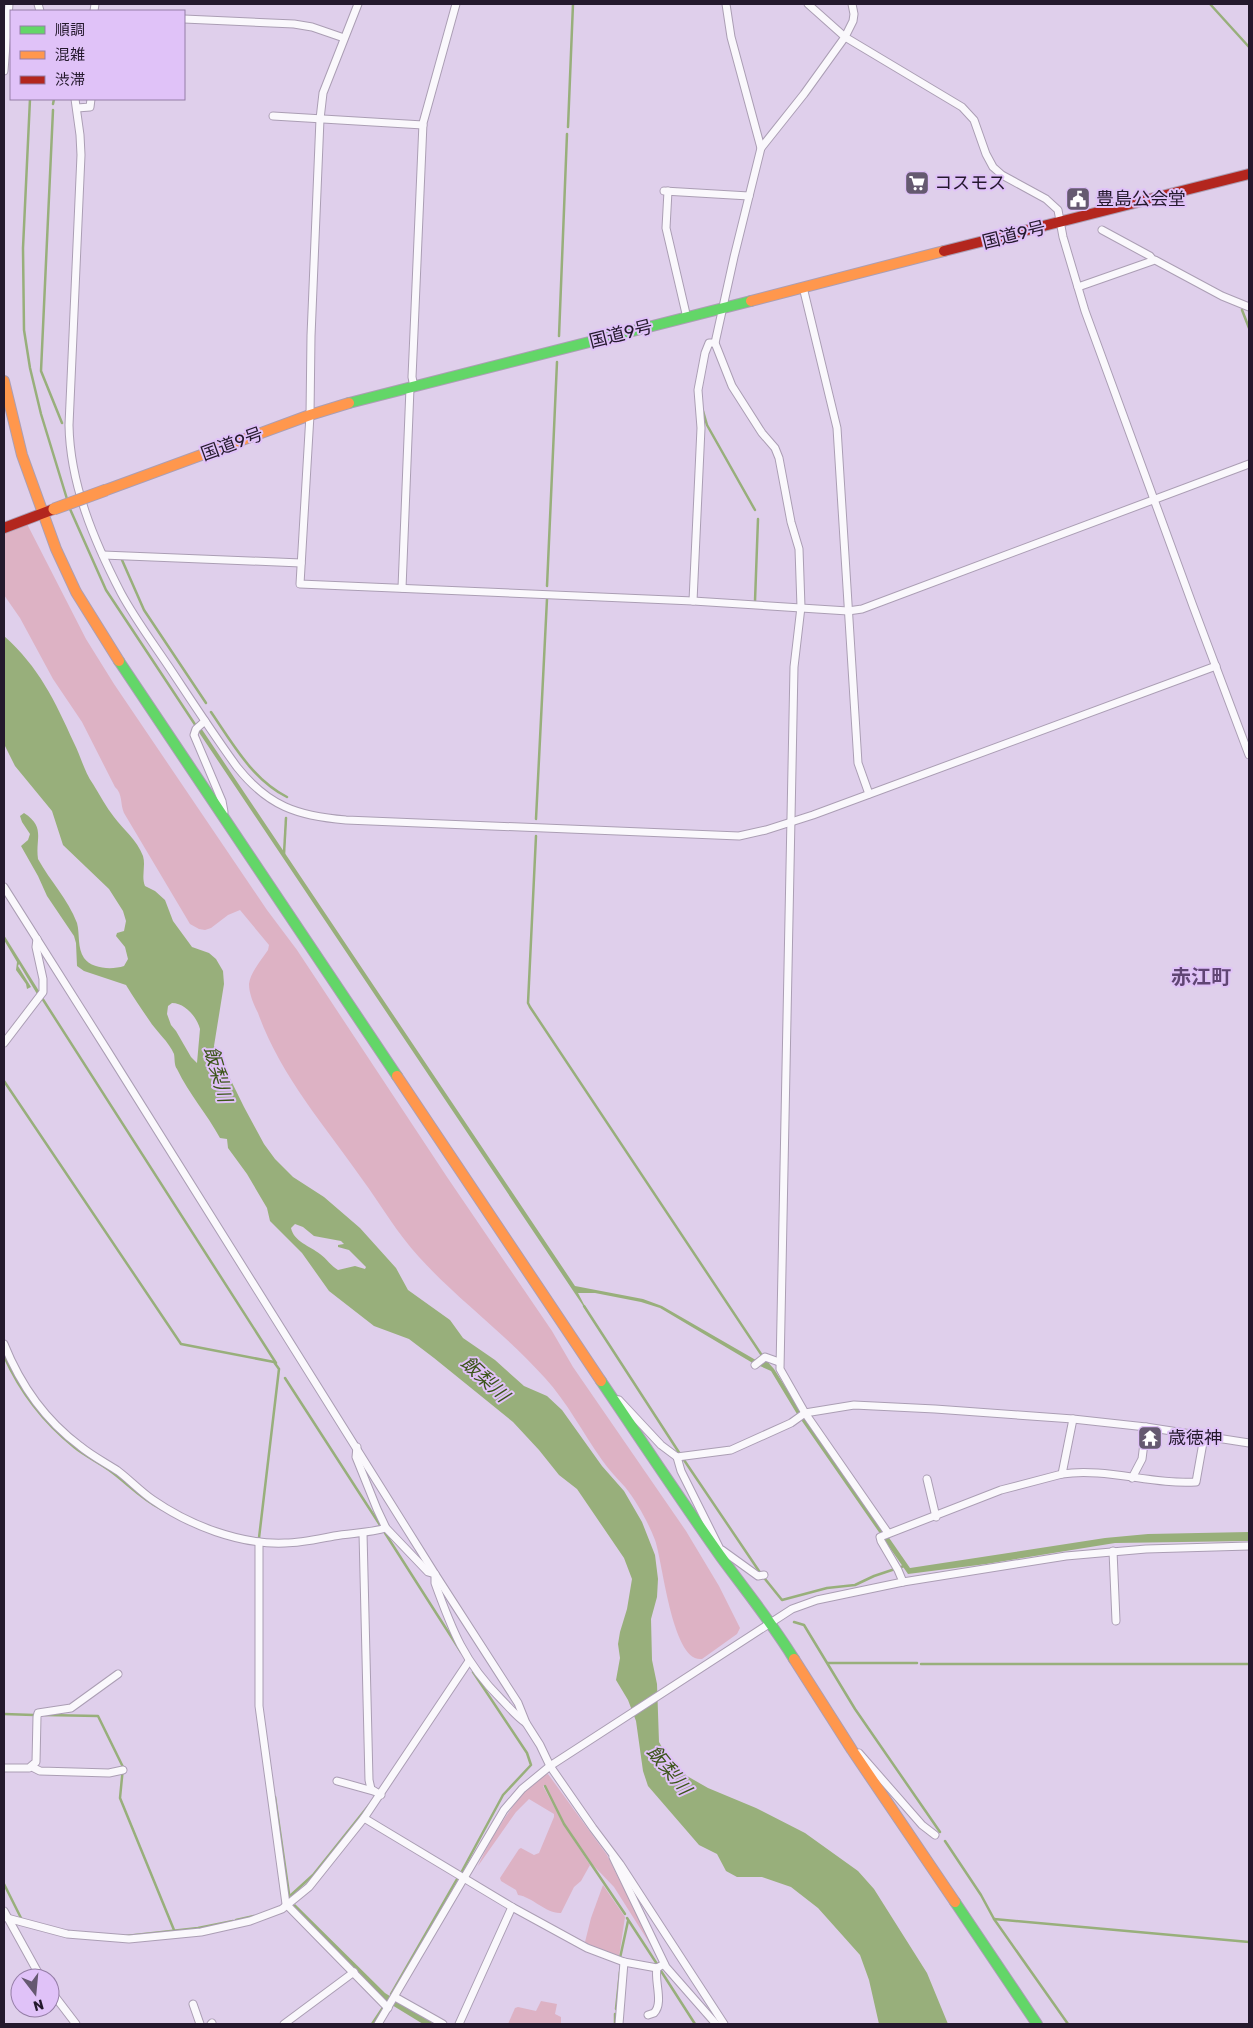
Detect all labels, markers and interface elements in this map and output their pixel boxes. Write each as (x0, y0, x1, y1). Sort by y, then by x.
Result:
legend (10, 10, 185, 100)
text: 順調 (55, 21, 85, 39)
text: 混雑 (55, 46, 85, 64)
text: 渋滞 (55, 71, 85, 89)
supermarket icon: コスモス (904, 170, 930, 196)
place label: コスモス (934, 172, 1006, 194)
public building icon: 豊島公会堂 (1065, 186, 1091, 212)
place label: 豊島公会堂 (1096, 188, 1186, 210)
street label: 国道9号 (980, 217, 1048, 253)
street label: 国道9号 (587, 316, 655, 352)
street label: 国道9号 (198, 423, 266, 465)
district label: 赤江町 (1171, 965, 1231, 989)
water label: 飯梨川 (199, 1043, 237, 1106)
water label: 飯梨川 (456, 1351, 515, 1408)
temple icon: 歳徳神 (1137, 1425, 1163, 1451)
place label: 歳徳神 (1168, 1427, 1222, 1449)
water label: 飯梨川 (642, 1741, 697, 1801)
north arrow (10, 1968, 60, 2018)
text: N (31, 1995, 46, 2015)

